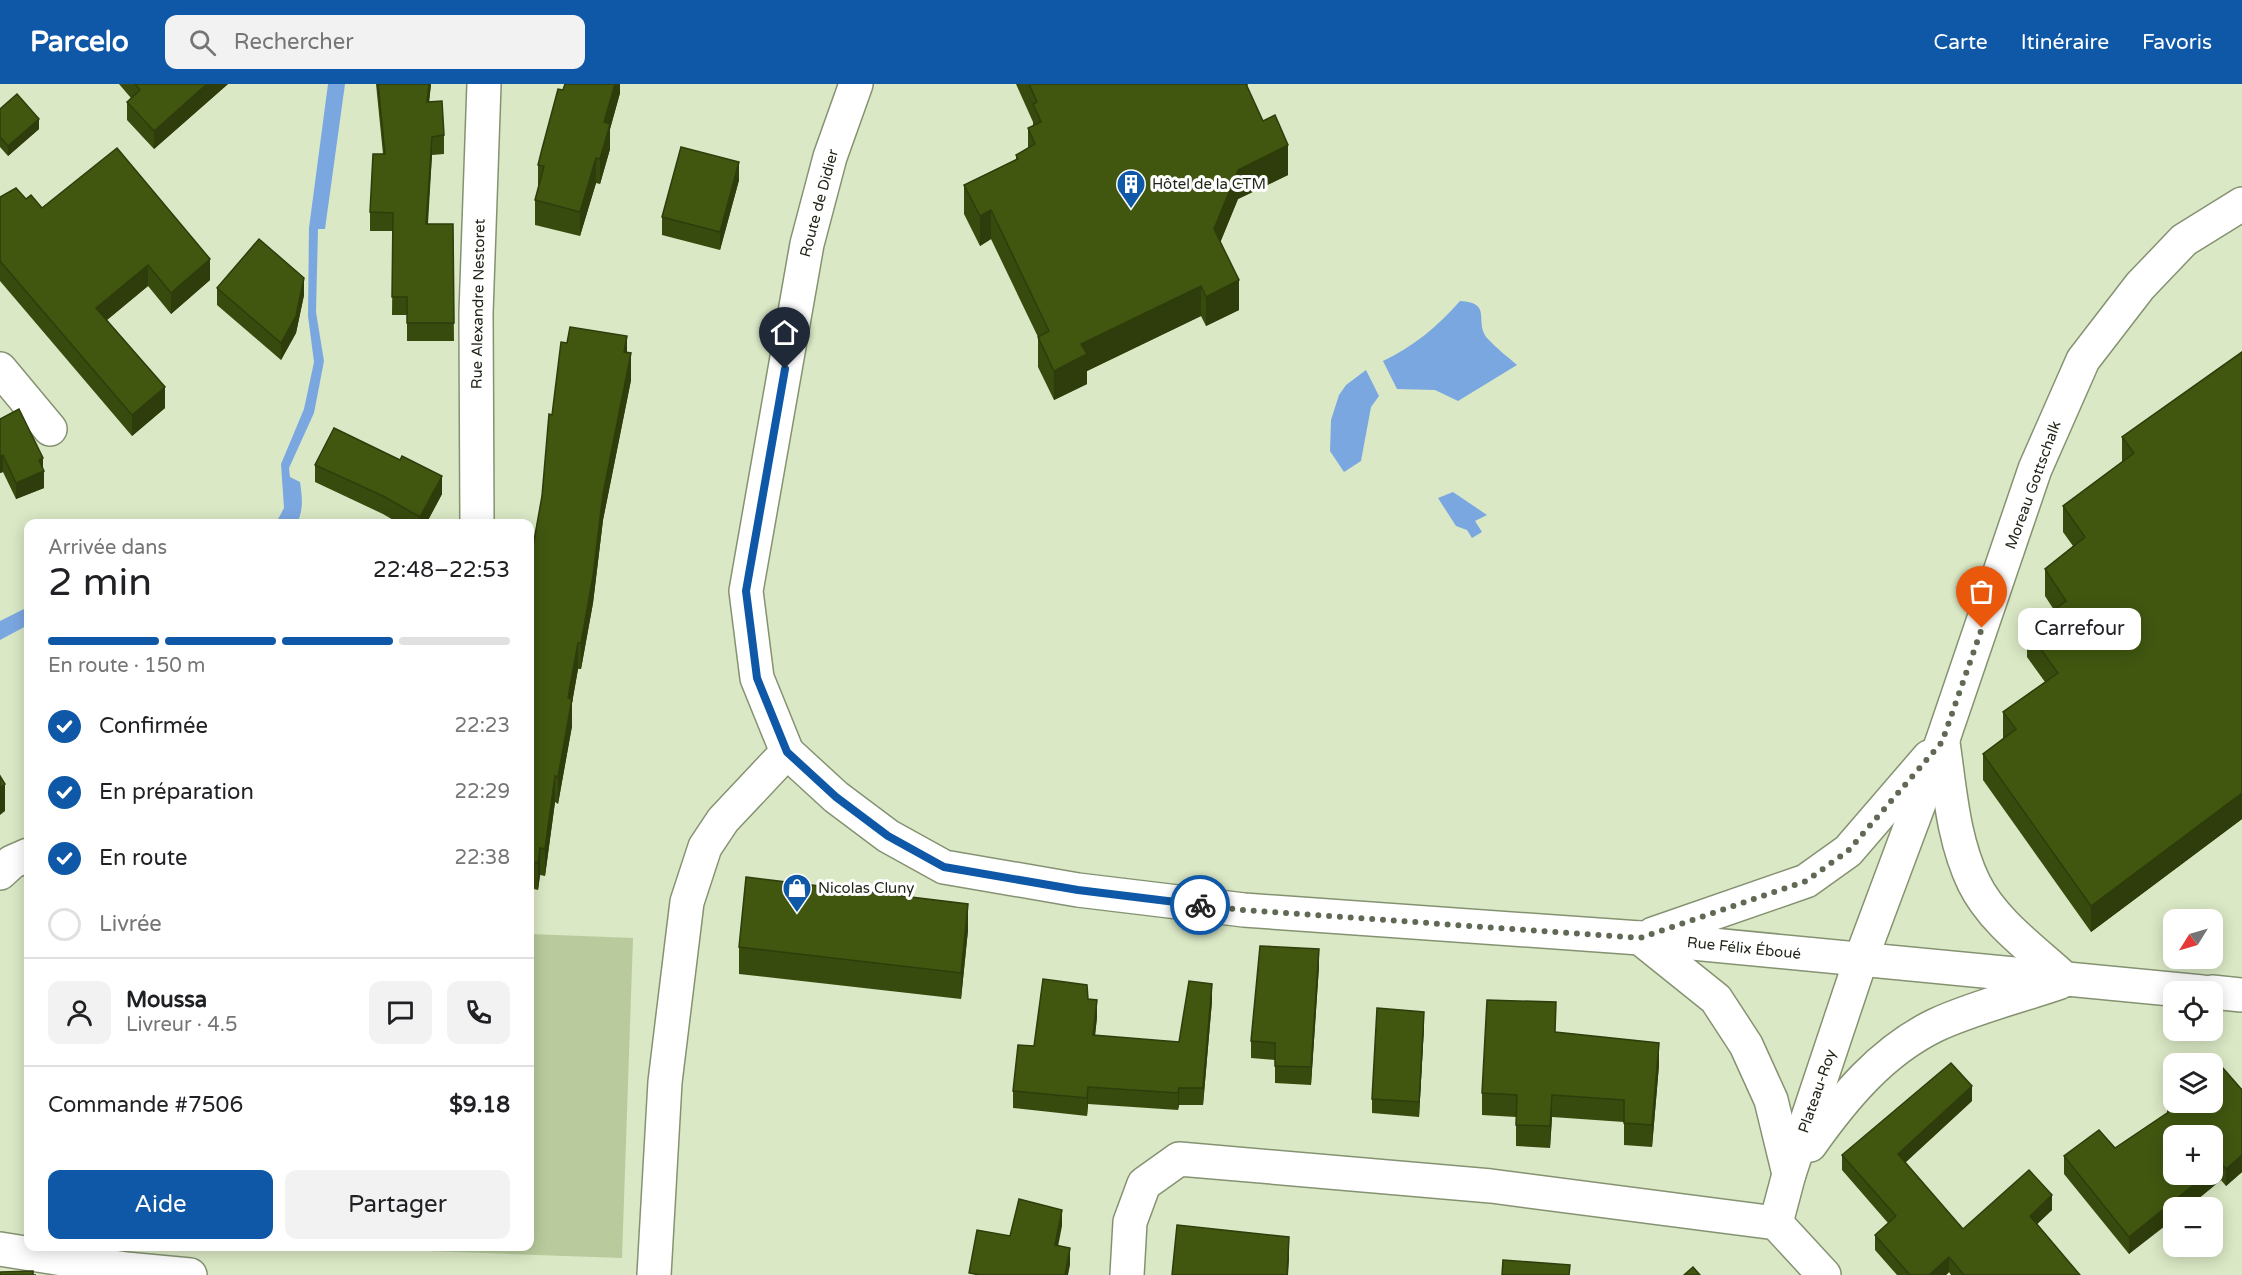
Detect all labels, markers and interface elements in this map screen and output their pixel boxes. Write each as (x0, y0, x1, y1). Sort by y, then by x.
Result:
search box (165, 15, 585, 69)
text: Parcelo (30, 25, 129, 59)
icon: search (186, 26, 219, 59)
text: Rechercher (234, 29, 354, 55)
text: Carte (1934, 30, 1988, 55)
text: Itinéraire (2021, 30, 2109, 55)
text: Favoris (2142, 30, 2212, 55)
street label: Route de Didier (796, 147, 842, 259)
building icon: Hôtel de la CTM (1115, 168, 1147, 210)
place label: Hôtel de la CTM (1152, 175, 1266, 193)
street label: Rue Alexandre Nestoret (468, 218, 488, 389)
pin (759, 307, 810, 369)
icon: home (768, 316, 801, 349)
street label: Moreau Gottschalk (2001, 418, 2065, 552)
text: Arrivée dans (48, 536, 167, 560)
text: 22:48–22:53 (373, 557, 510, 583)
text: 2 min (48, 559, 152, 606)
pin (1956, 566, 2007, 628)
icon: bag (1965, 575, 1998, 608)
callout: Carrefour (2018, 607, 2141, 649)
text: Carrefour (2034, 617, 2125, 641)
text: En route · 150 m (48, 654, 205, 678)
icon: check (48, 710, 81, 743)
text: Confirmée (99, 713, 208, 739)
text: 22:23 (455, 714, 510, 738)
icon: check (48, 776, 81, 809)
text: En préparation (99, 779, 254, 805)
text: 22:29 (455, 780, 510, 804)
icon: check (48, 842, 81, 875)
text: En route (99, 845, 188, 871)
text: 22:38 (455, 846, 510, 870)
shop icon: Nicolas Cluny (781, 872, 813, 914)
courier (1170, 875, 1230, 935)
place label: Nicolas Cluny (818, 879, 914, 897)
icon: bike (1184, 889, 1217, 922)
north arrow (2163, 909, 2223, 969)
map controls (2163, 909, 2223, 1257)
text: Livrée (99, 911, 162, 937)
street label: Rue Félix Éboué (1686, 933, 1802, 963)
button: person (48, 981, 111, 1044)
button: chat (369, 981, 432, 1044)
button: phone (447, 981, 510, 1044)
button: locate (2163, 981, 2223, 1041)
text: Moussa (126, 987, 207, 1013)
text: Livreur · 4.5 (126, 1013, 238, 1037)
street label: Plateau-Roy (1794, 1047, 1840, 1135)
button: layers (2163, 1053, 2223, 1113)
text: Commande #7506 (48, 1092, 243, 1118)
text: $9.18 (449, 1092, 510, 1118)
button: + (2163, 1125, 2223, 1185)
button: Aide (48, 1170, 273, 1239)
button: Partager (285, 1170, 510, 1239)
button: − (2163, 1197, 2223, 1257)

